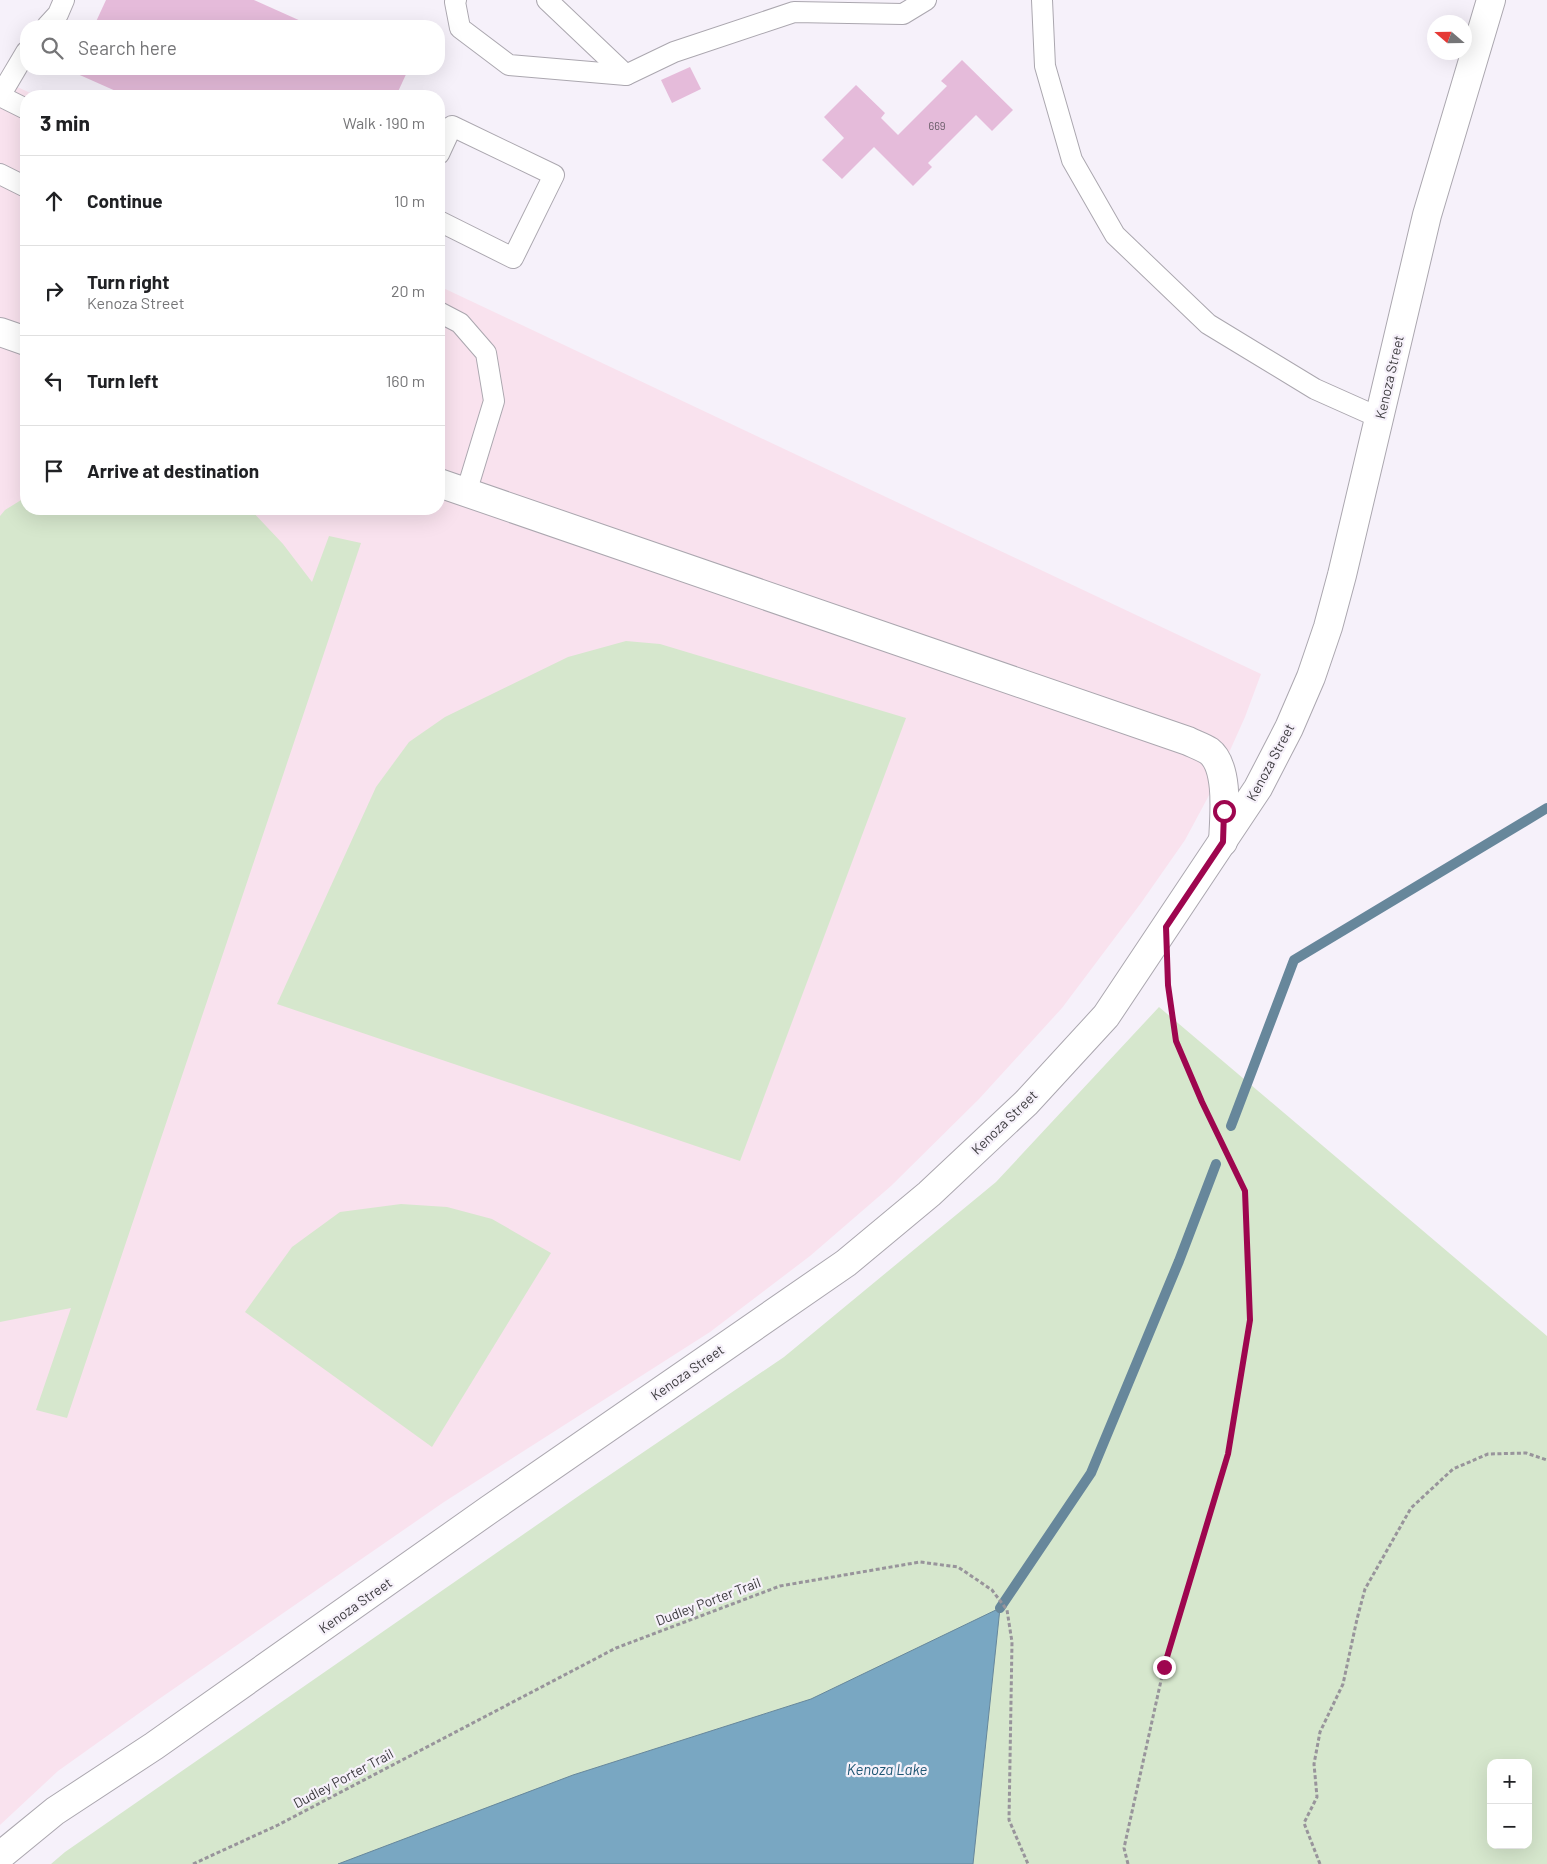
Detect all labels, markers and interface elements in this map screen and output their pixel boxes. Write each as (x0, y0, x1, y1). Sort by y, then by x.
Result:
north arrow (1427, 15, 1472, 60)
search box (20, 20, 445, 75)
icon: search (38, 34, 66, 62)
text: Search here (78, 36, 177, 59)
text: 3 min (40, 110, 90, 135)
text: Walk · 190 m (343, 113, 425, 132)
house number: 669 (928, 119, 946, 132)
icon: ahead (40, 187, 68, 215)
text: Continue (87, 189, 163, 212)
text: 10 m (394, 191, 425, 210)
text: Turn right (87, 270, 169, 293)
icon: right (40, 277, 68, 305)
text: 20 m (391, 281, 425, 300)
text: Kenoza Street (87, 293, 184, 312)
street label: Kenoza Street (1371, 334, 1407, 420)
icon: left (40, 367, 68, 395)
text: Turn left (87, 369, 158, 392)
text: 160 m (386, 371, 425, 390)
icon: arrive (40, 457, 68, 485)
text: Arrive at destination (87, 459, 259, 482)
street label: Kenoza Street (1242, 720, 1298, 804)
route start (1213, 800, 1236, 823)
street label: Kenoza Street (967, 1086, 1041, 1158)
street label: Kenoza Street (647, 1341, 727, 1403)
street label: Dudley Porter Trail (653, 1573, 763, 1629)
street label: Kenoza Street (315, 1574, 395, 1636)
route end (1153, 1656, 1176, 1679)
street label: Dudley Porter Trail (290, 1744, 396, 1812)
map controls (1487, 1759, 1532, 1849)
button: + (1487, 1759, 1532, 1804)
water label: Kenoza Lake (847, 1760, 927, 1778)
button: − (1487, 1804, 1532, 1849)

